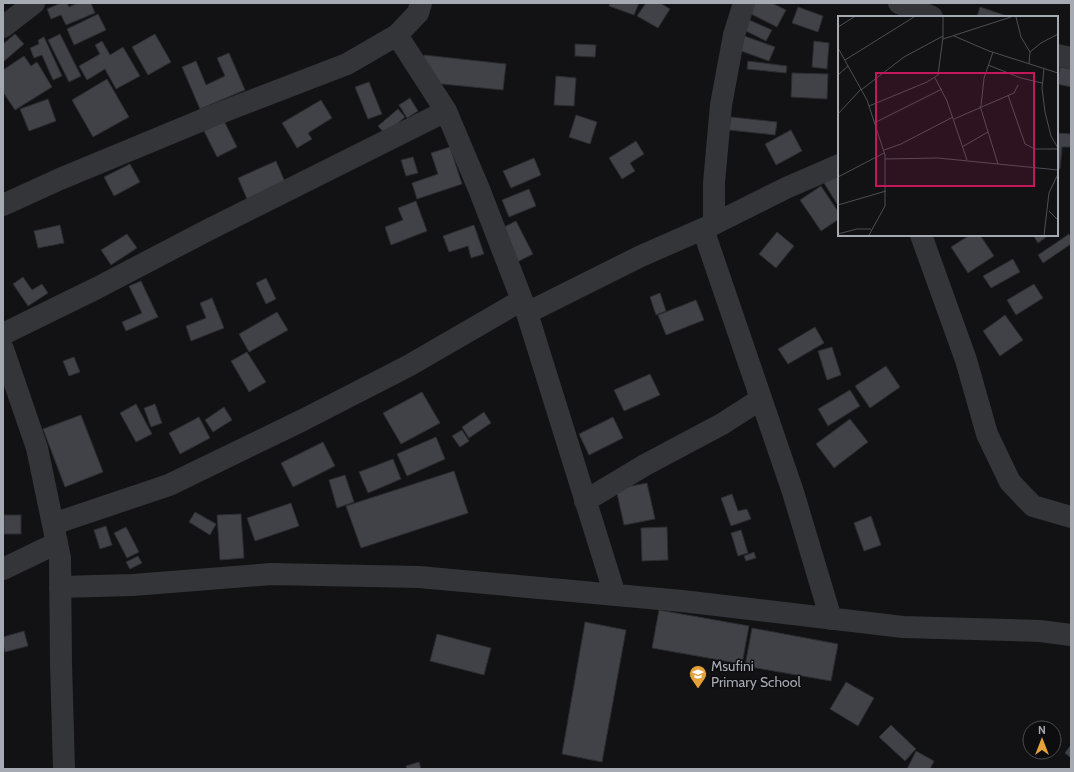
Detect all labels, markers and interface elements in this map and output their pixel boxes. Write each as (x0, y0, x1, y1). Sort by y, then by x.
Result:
inset map (838, 16, 1058, 236)
place label: Msufini Primary School (711, 657, 801, 691)
school or university icon: Msufini Primary School (688, 664, 708, 689)
north arrow (1022, 720, 1062, 760)
text: N (1038, 723, 1046, 737)

